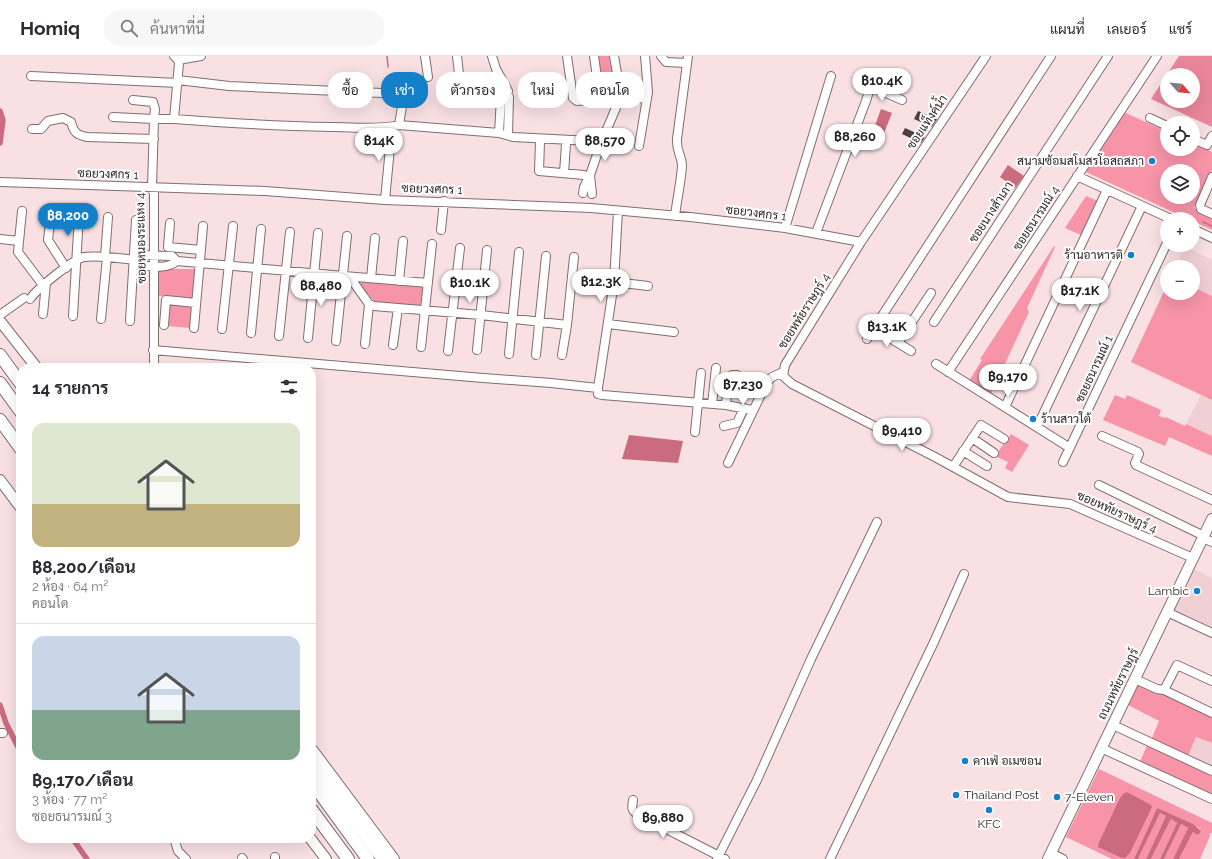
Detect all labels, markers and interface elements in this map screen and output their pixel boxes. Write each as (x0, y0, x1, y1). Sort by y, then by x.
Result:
search box (104, 10, 384, 46)
text: Homiq (20, 17, 80, 39)
icon: search (118, 17, 140, 39)
text: ค้นหาที่นี่ (150, 20, 205, 38)
text: แผนที่ (1050, 21, 1085, 37)
text: เลเยอร์ (1107, 21, 1147, 37)
text: แชร์ (1169, 21, 1192, 37)
pin: ฿10.4K (849, 68, 915, 102)
north arrow (1160, 68, 1200, 108)
map controls (1160, 68, 1200, 300)
chip: ซื้อ (328, 72, 373, 108)
chip: เช่า (381, 72, 428, 108)
chip: ตัวกรอง (436, 72, 510, 108)
chip: ใหม่ (518, 72, 568, 108)
chip: คอนโด (576, 72, 644, 108)
text: ฿10.4K (861, 73, 903, 88)
street label: ซอยแท็งค์น้ำ (900, 90, 950, 152)
button: locate (1160, 116, 1200, 156)
pin: ฿8,260 (822, 124, 888, 158)
pin: ฿14K (355, 128, 403, 162)
pin: ฿8,570 (572, 128, 638, 162)
text: ฿8,260 (834, 129, 876, 144)
text: ฿14K (364, 133, 394, 148)
text: ฿8,570 (584, 133, 626, 148)
place label: สนามซ้อมสโมสรโอสถสภา (1017, 153, 1144, 168)
marker: สนามซ้อมสโมสรโอสถสภา (1147, 156, 1157, 166)
button: layers (1160, 164, 1200, 204)
street label: ซอยวงศกร 1 (77, 166, 139, 182)
street label: ซอยนางสำเภา (966, 179, 1016, 245)
street label: ซอยวงศกร 1 (401, 181, 463, 197)
street label: ซอยธนารมณ์ 4 (1009, 182, 1062, 253)
street label: ซอยหนองระแหง 4 (133, 192, 149, 284)
street label: ซอยวงศกร 1 (725, 202, 787, 224)
pin: ฿8,200 (35, 203, 101, 237)
text: ฿8,200 (47, 208, 89, 223)
button: + (1160, 212, 1200, 252)
place label: ร้านอาหารติ (1064, 248, 1123, 262)
marker: ร้านอาหารติ (1126, 250, 1136, 260)
button: − (1160, 260, 1200, 300)
pin: ฿12.3K (568, 269, 634, 303)
pin: ฿10.1K (437, 270, 503, 304)
street label: ซอยหทัยราษฎร์ 4 (774, 270, 834, 352)
pin: ฿8,480 (288, 273, 354, 307)
text: ฿12.3K (581, 274, 621, 289)
text: ฿10.1K (450, 275, 490, 290)
text: ฿8,480 (300, 278, 342, 293)
pin: ฿17.1K (1047, 278, 1113, 312)
text: ฿17.1K (1061, 283, 1099, 298)
pin: ฿13.1K (854, 314, 920, 348)
text: ฿13.1K (867, 319, 907, 334)
street label: ซอยธนารมณ์ 1 (1071, 333, 1116, 405)
pin: ฿9,170 (975, 364, 1041, 398)
text: ฿9,170 (988, 369, 1028, 384)
pin: ฿7,230 (710, 372, 776, 406)
icon: filters (278, 376, 300, 398)
text: ฿7,230 (723, 377, 763, 392)
text: 14 รายการ (32, 378, 109, 398)
place label: ร้านสาวใต้ (1041, 411, 1092, 426)
marker: ร้านสาวใต้ (1028, 414, 1038, 424)
pin: ฿9,410 (869, 418, 935, 452)
text: ฿9,410 (882, 423, 922, 438)
icon: home (130, 449, 202, 521)
street label: ซอยหทัยราษฎร์ 4 (1074, 487, 1160, 537)
text: ฿8,200/เดือน (32, 557, 136, 577)
text: 2 ห้อง · 64 m² (32, 579, 108, 594)
place label: Lambic (1148, 584, 1189, 598)
marker: Lambic (1192, 586, 1202, 596)
text: คอนโด (32, 596, 68, 611)
street label: ถนนหทัยราษฎร์ (1094, 645, 1142, 722)
icon: home (130, 662, 202, 734)
place label: คาเฟ่ อเมซอน (973, 754, 1042, 768)
marker: คาเฟ่ อเมซอน (960, 756, 970, 766)
text: ฿9,170/เดือน (32, 770, 134, 790)
place label: Thailand Post (964, 788, 1039, 802)
marker: Thailand Post (951, 790, 961, 800)
place label: 7-Eleven (1065, 790, 1114, 804)
text: 3 ห้อง · 77 m² (32, 792, 107, 807)
marker: 7-Eleven (1052, 792, 1062, 802)
pin: ฿9,880 (630, 805, 696, 839)
marker: KFC (984, 805, 994, 815)
text: ซอยธนารมณ์ 3 (32, 809, 112, 824)
text: ฿9,880 (642, 810, 684, 825)
place label: KFC (978, 817, 1000, 831)

